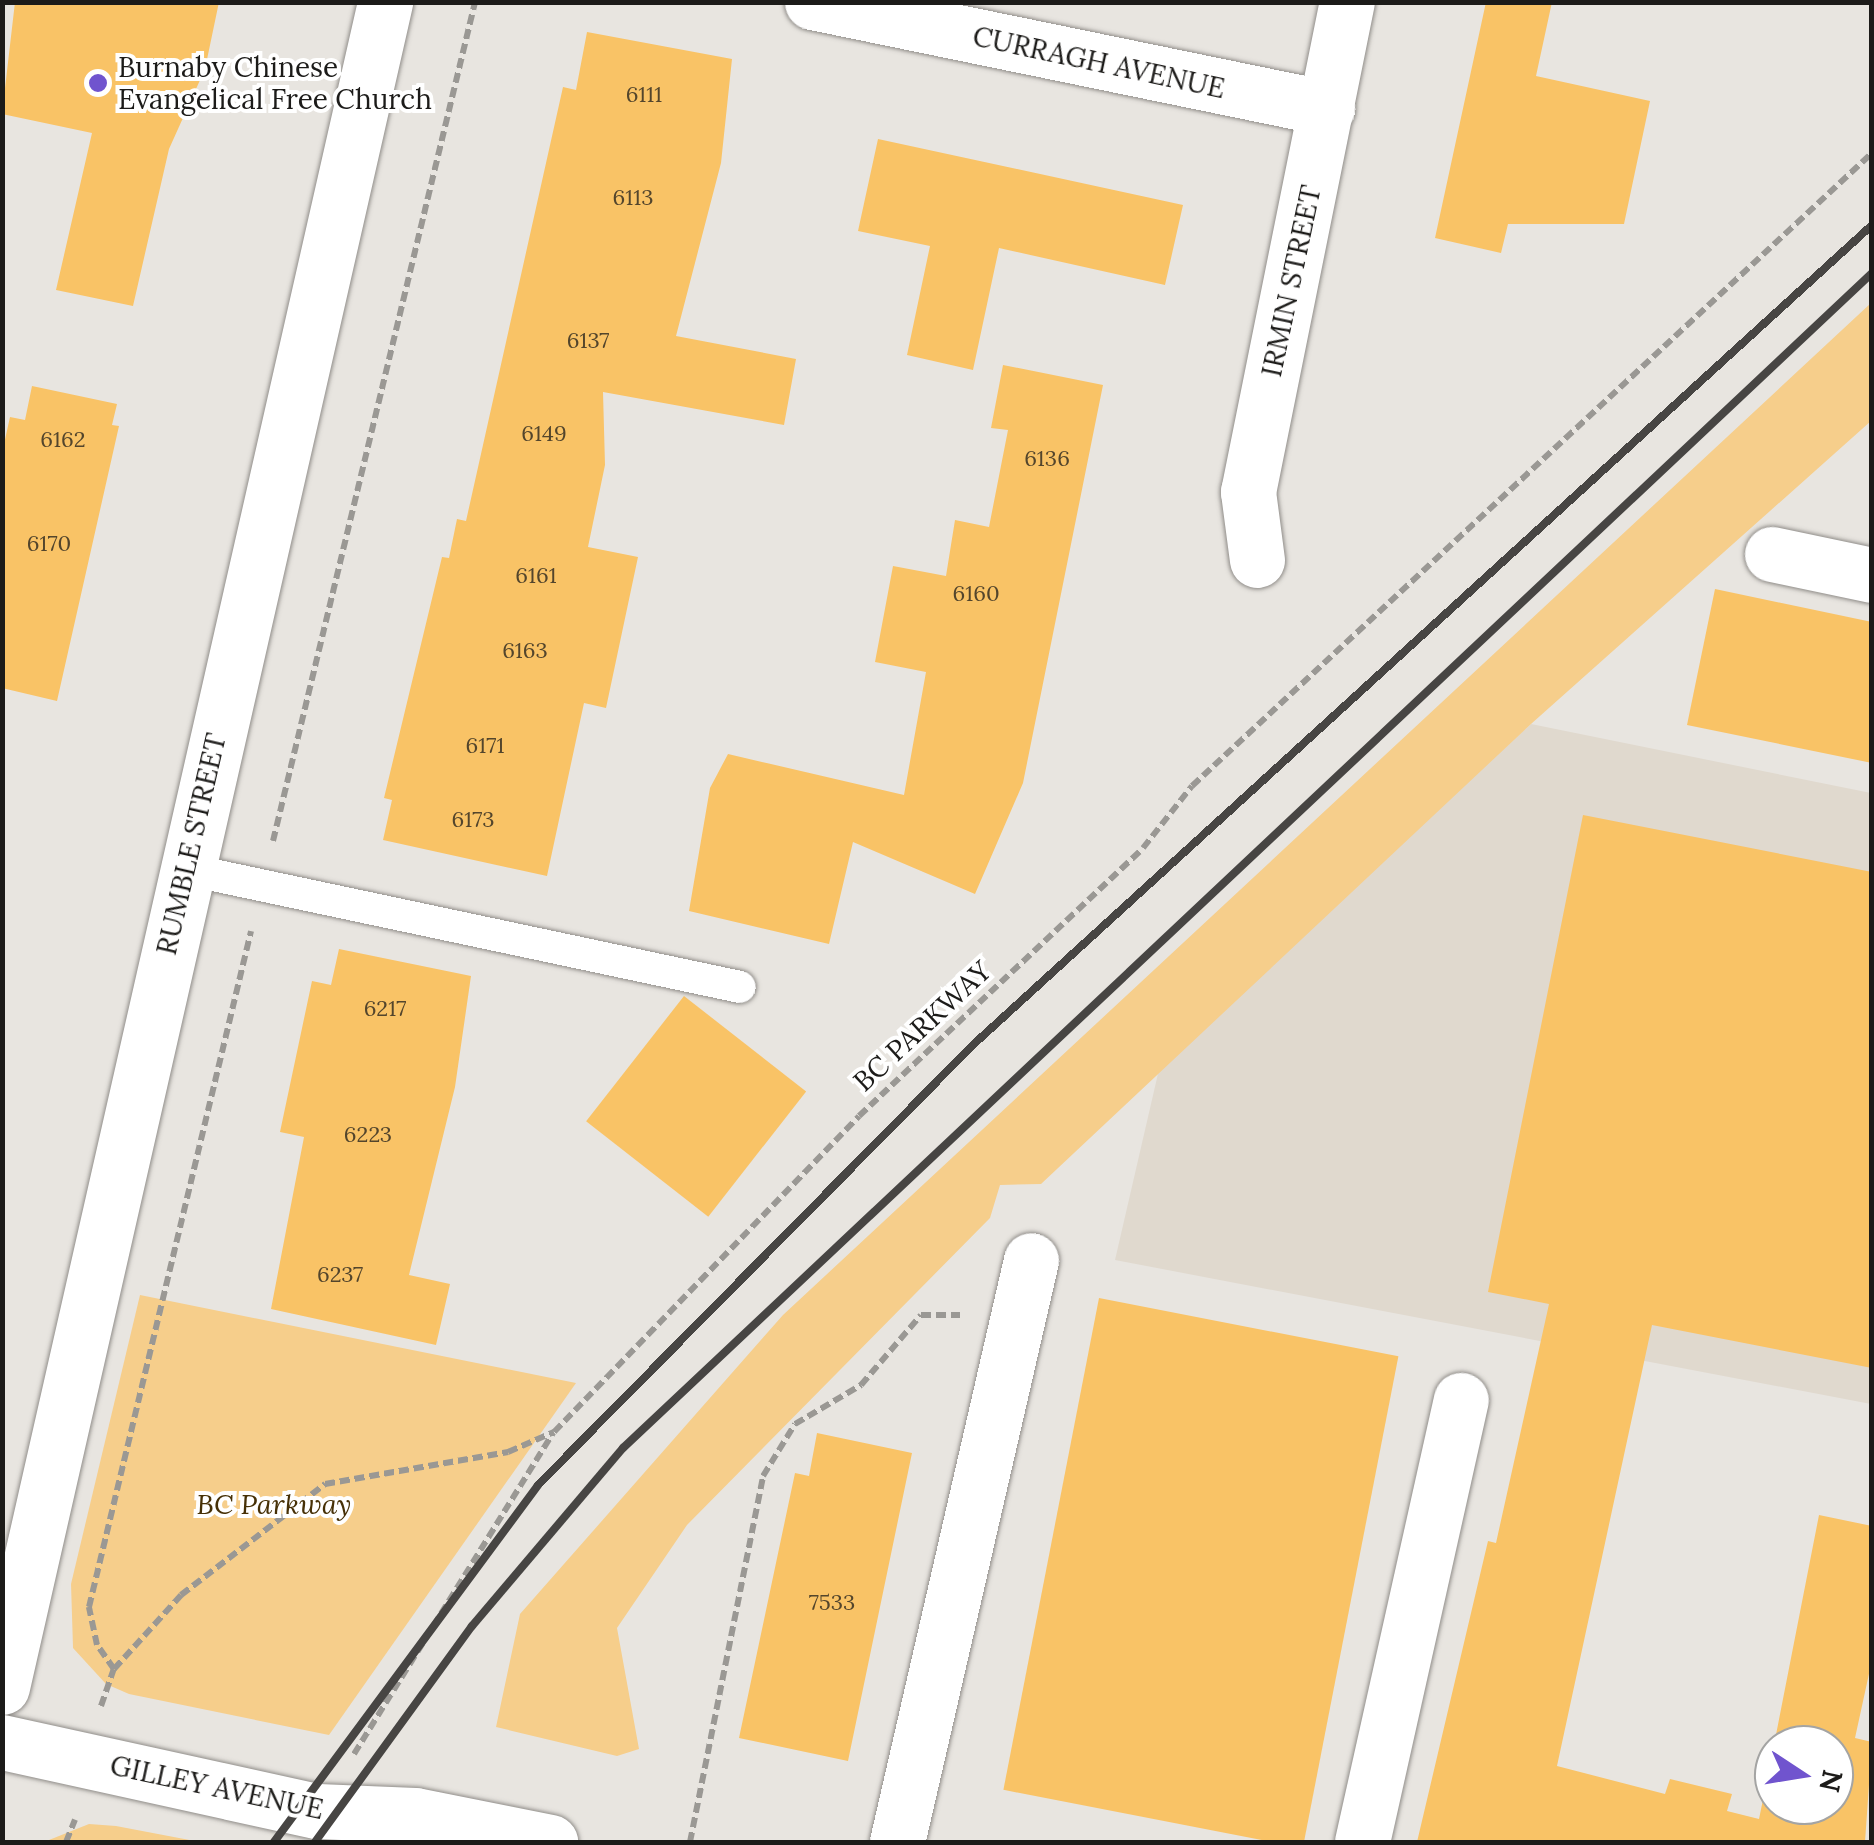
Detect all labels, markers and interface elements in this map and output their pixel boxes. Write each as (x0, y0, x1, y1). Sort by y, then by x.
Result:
street label: CURRAGH AVENUE (970, 19, 1228, 105)
place label: Burnaby Chinese Evangelical Free Church (118, 50, 432, 116)
marker: Burnaby Chinese Evangelical Free Church (87, 72, 109, 94)
house number: 6111 (626, 82, 662, 108)
street label: IRMIN STREET (1254, 182, 1328, 380)
house number: 6113 (613, 185, 653, 211)
house number: 6137 (567, 328, 609, 354)
house number: 6149 (521, 421, 567, 447)
house number: 6162 (40, 427, 86, 453)
house number: 6136 (1024, 446, 1070, 472)
house number: 6170 (27, 531, 71, 557)
house number: 6161 (515, 563, 557, 589)
house number: 6160 (952, 581, 1000, 607)
house number: 6163 (502, 638, 548, 664)
street label: RUMBLE STREET (149, 730, 233, 958)
house number: 6171 (466, 733, 504, 759)
house number: 6173 (451, 807, 495, 833)
street label: BC PARKWAY (846, 954, 998, 1098)
house number: 6217 (364, 996, 406, 1022)
house number: 6223 (344, 1122, 392, 1148)
house number: 6237 (317, 1262, 363, 1288)
park label: BC Parkway (197, 1487, 351, 1521)
house number: 7533 (809, 1590, 855, 1616)
north arrow (1754, 1725, 1854, 1825)
street label: GILLEY AVENUE (107, 1748, 327, 1826)
text: N (1812, 1766, 1851, 1795)

